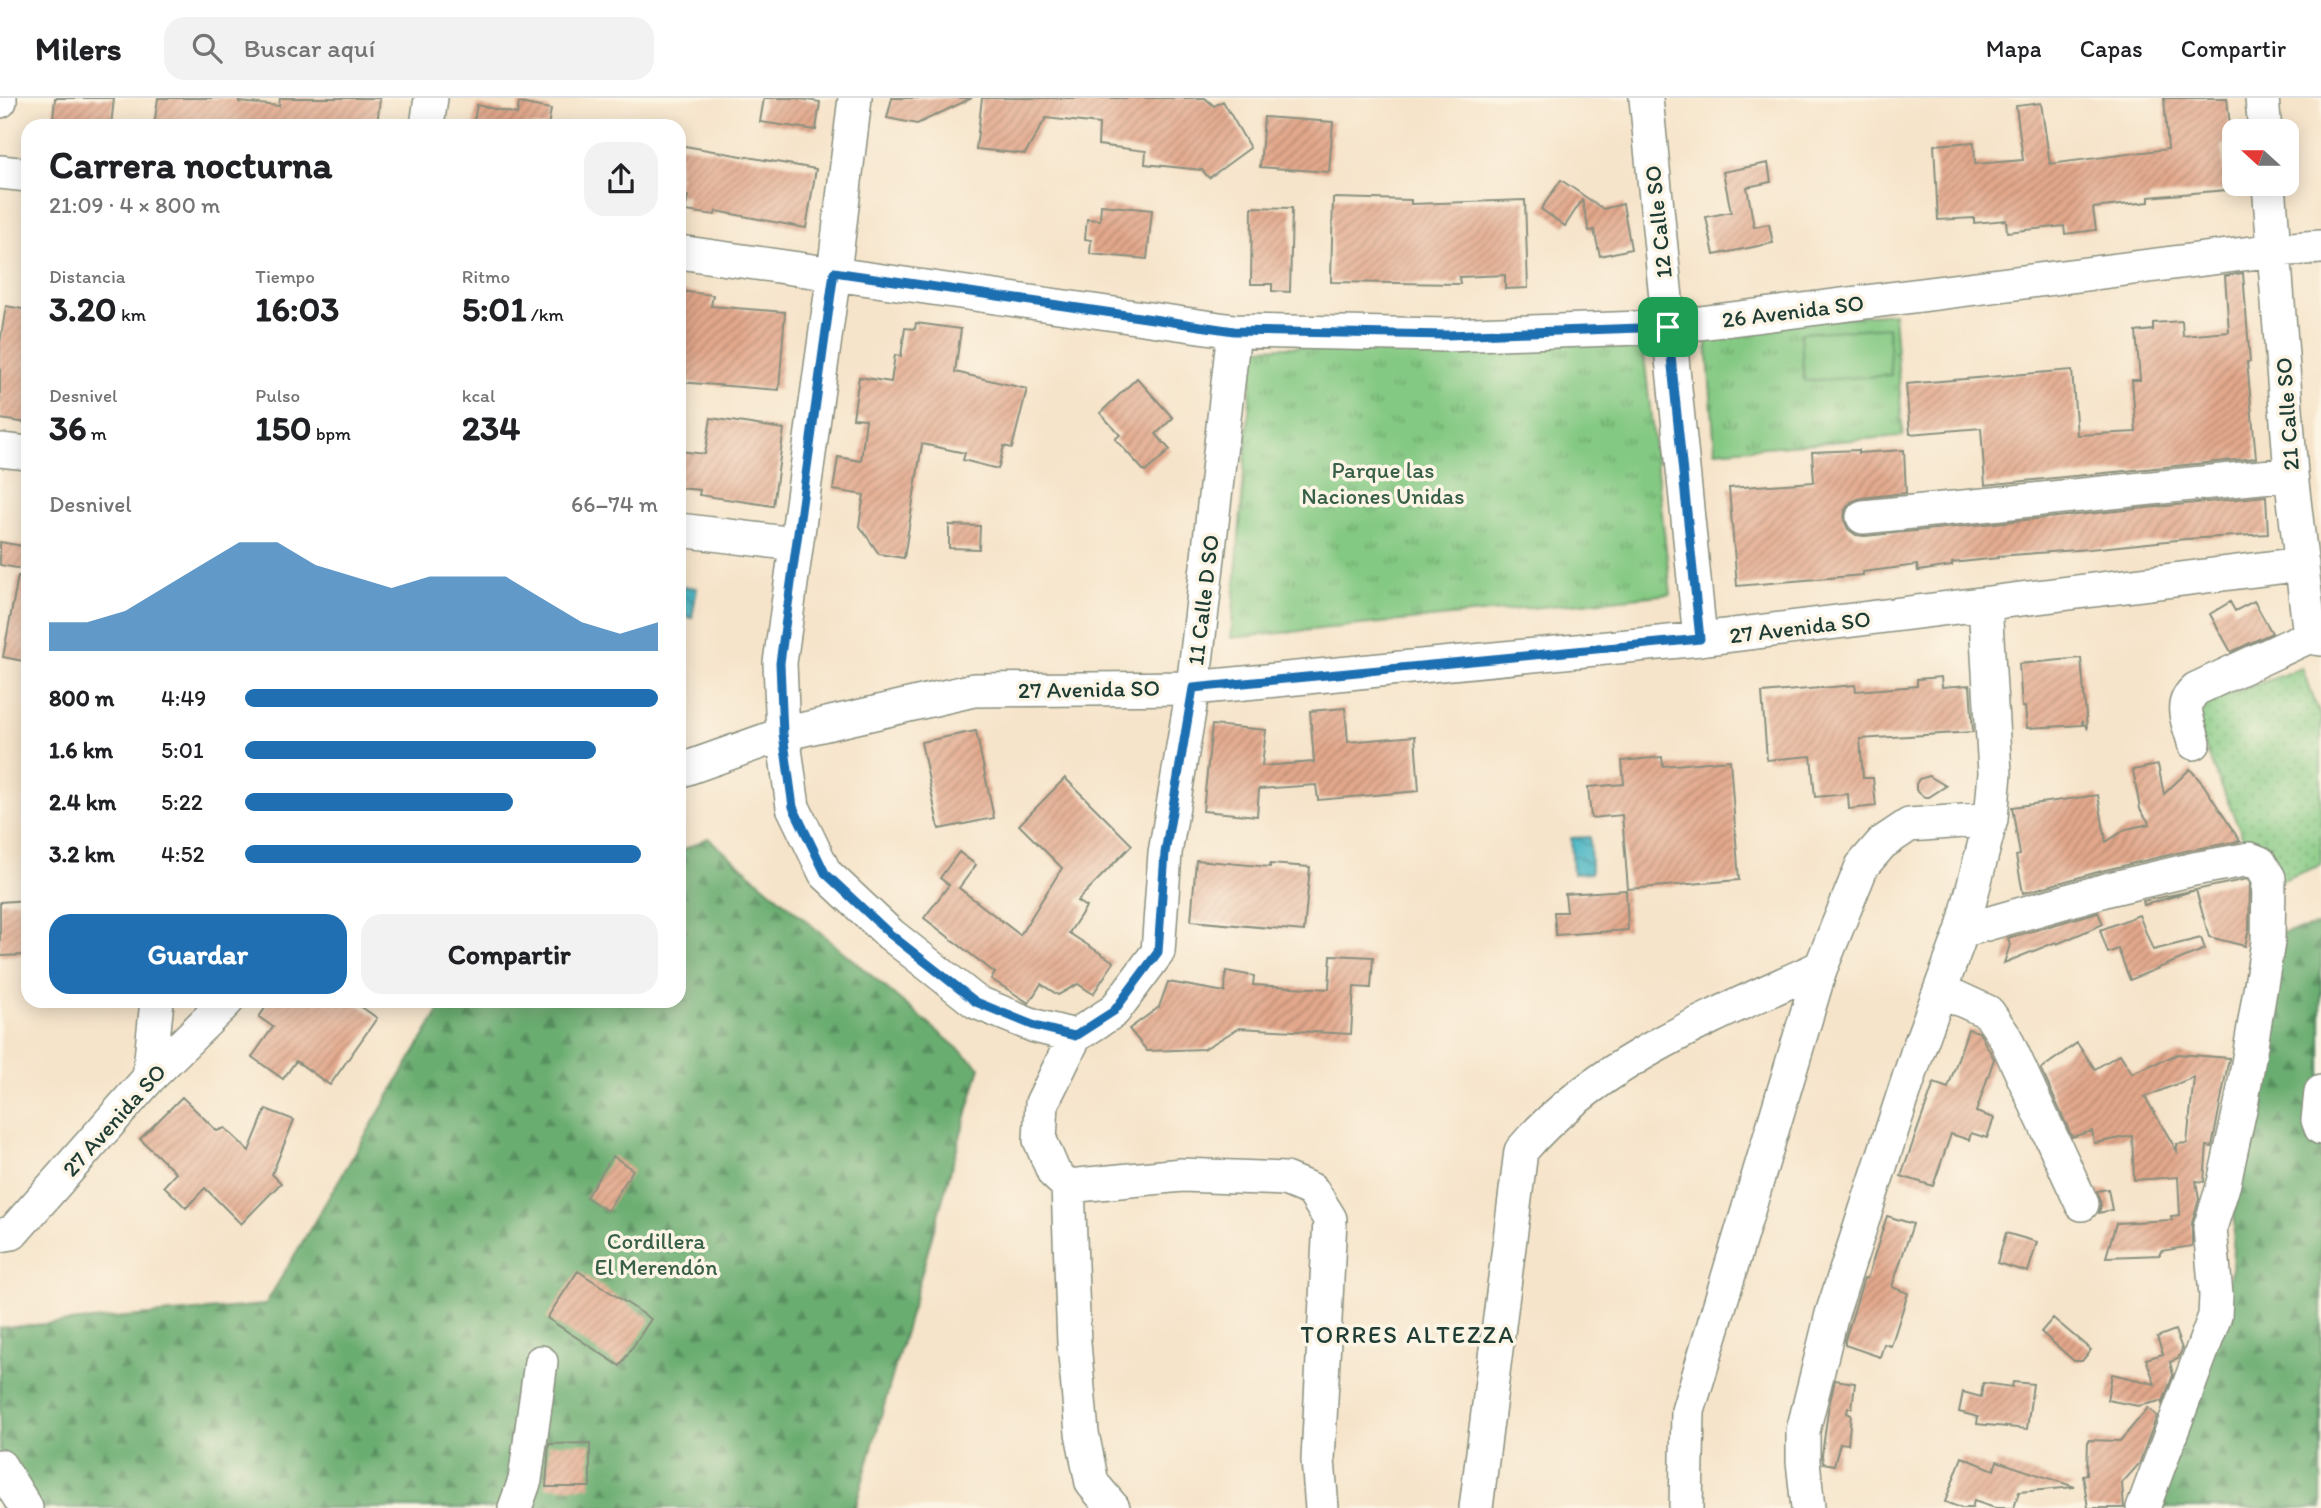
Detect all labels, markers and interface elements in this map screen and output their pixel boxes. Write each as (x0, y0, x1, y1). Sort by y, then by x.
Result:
search box (164, 17, 654, 80)
text: Milers (35, 29, 122, 68)
icon: search (188, 29, 226, 67)
text: Buscar aquí (244, 32, 375, 64)
text: Mapa (1986, 34, 2042, 63)
text: Capas (2080, 34, 2143, 63)
text: Compartir (2181, 34, 2286, 63)
north arrow (2222, 119, 2300, 196)
map controls (2222, 119, 2299, 196)
text: Carrera nocturna (49, 142, 332, 188)
button: share (584, 142, 658, 216)
street label: 12 Calle SO (1638, 164, 1678, 280)
text: 21:09 · 4 × 800 m (49, 191, 220, 219)
text: Distancia (49, 265, 126, 288)
text: Tiempo (255, 265, 315, 288)
text: Ritmo (462, 265, 510, 288)
text: 3.20 (49, 288, 117, 330)
text: 16:03 (255, 288, 339, 330)
text: 5:01 (462, 288, 526, 330)
street label: 26 Avenida SO (1720, 288, 1866, 334)
pin (1638, 297, 1698, 357)
text: km (117, 303, 146, 326)
text: /km (526, 303, 564, 326)
icon: arrive (1649, 308, 1687, 346)
street label: 21 Calle SO (2269, 356, 2305, 472)
text: Desnivel (49, 384, 117, 407)
text: Pulso (255, 384, 300, 407)
text: kcal (462, 384, 495, 407)
text: 36 (49, 407, 87, 449)
text: 150 (255, 407, 312, 449)
text: 234 (462, 407, 520, 449)
text: m (87, 422, 107, 445)
text: bpm (312, 422, 351, 445)
park label: Parque las Naciones Unidas (1301, 456, 1465, 510)
text: Desnivel (49, 490, 132, 518)
text: 66–74 m (571, 490, 658, 518)
street label: 11 Calle D SO (1181, 533, 1225, 667)
street label: 27 Avenida SO (1728, 604, 1872, 650)
street label: 27 Avenida SO (1018, 674, 1160, 704)
text: 800 m (49, 684, 114, 712)
text: 4:49 (161, 684, 206, 712)
text: 1.6 km (49, 736, 113, 764)
text: 5:01 (161, 736, 204, 764)
text: 2.4 km (49, 788, 116, 816)
text: 5:22 (161, 788, 203, 816)
text: 3.2 km (49, 840, 115, 868)
text: 4:52 (161, 840, 205, 868)
button: Guardar (49, 914, 347, 994)
button: Compartir (361, 914, 658, 994)
street label: 27 Avenida SO (56, 1058, 172, 1182)
park label: Cordillera El Merendón (595, 1227, 717, 1281)
district label: TORRES ALTEZZA (1300, 1320, 1516, 1349)

